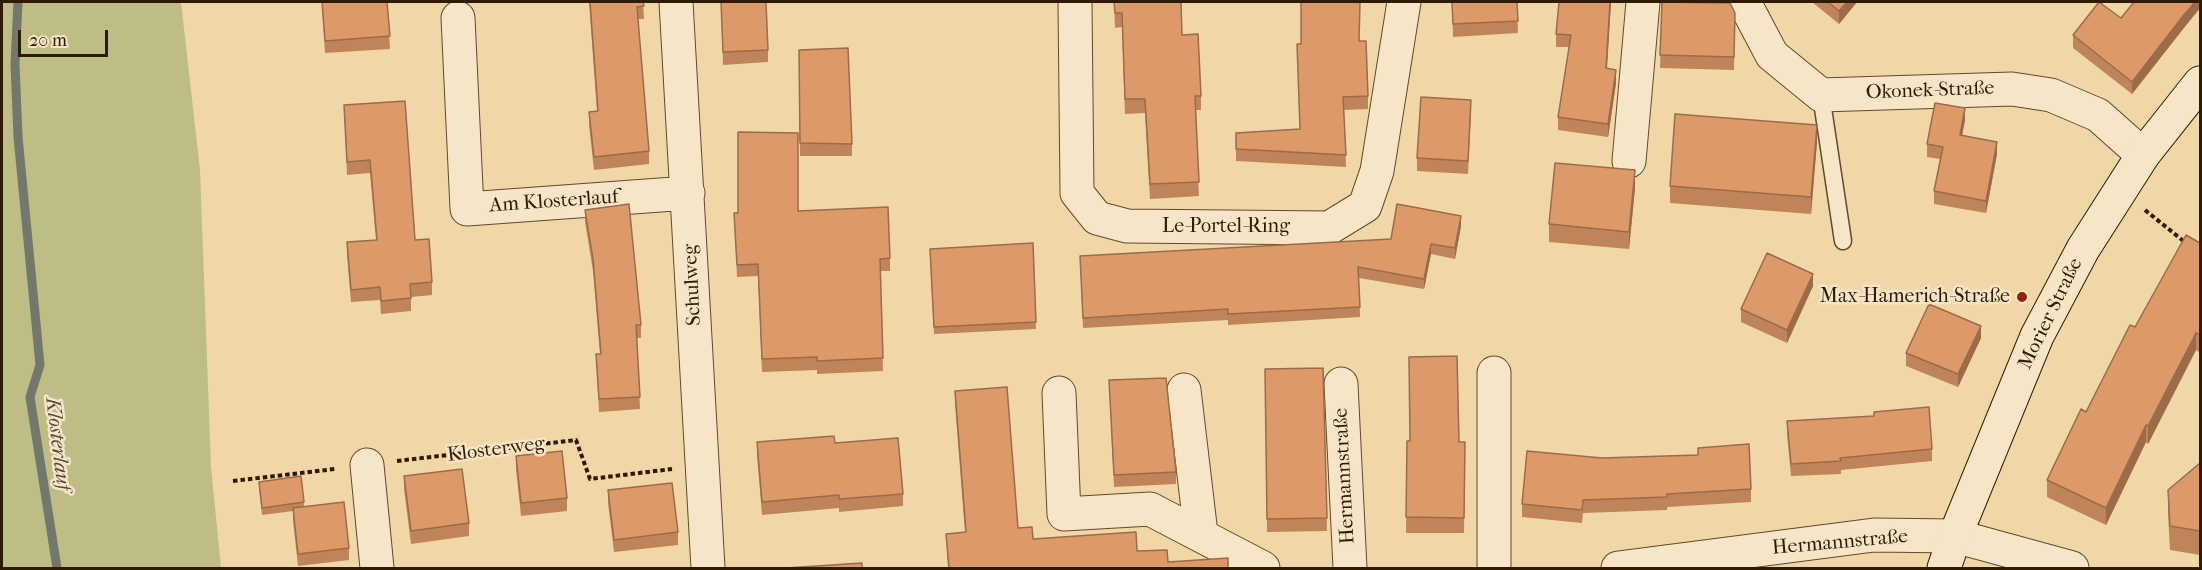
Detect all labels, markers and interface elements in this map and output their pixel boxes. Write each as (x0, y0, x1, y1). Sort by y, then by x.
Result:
scale bar (21, 18, 111, 56)
text: 20 m (29, 30, 67, 51)
street label: Okonek-Straße (1865, 77, 1995, 105)
street label: Am Klosterlauf (489, 186, 619, 218)
street label: Le-Portel-Ring (1162, 215, 1290, 239)
street label: Schulweg (679, 244, 707, 326)
street label: Morier Straße (2014, 254, 2088, 374)
place label: Max-Hamerich-Straße (1820, 285, 2010, 309)
marker: Max-Hamerich-Straße (2015, 290, 2029, 304)
water label: Klosterlauf (39, 396, 75, 492)
street label: Hermannstraße (1329, 407, 1361, 545)
street label: Klosterweg (446, 432, 546, 468)
street label: Hermannstraße (1771, 525, 1909, 561)

